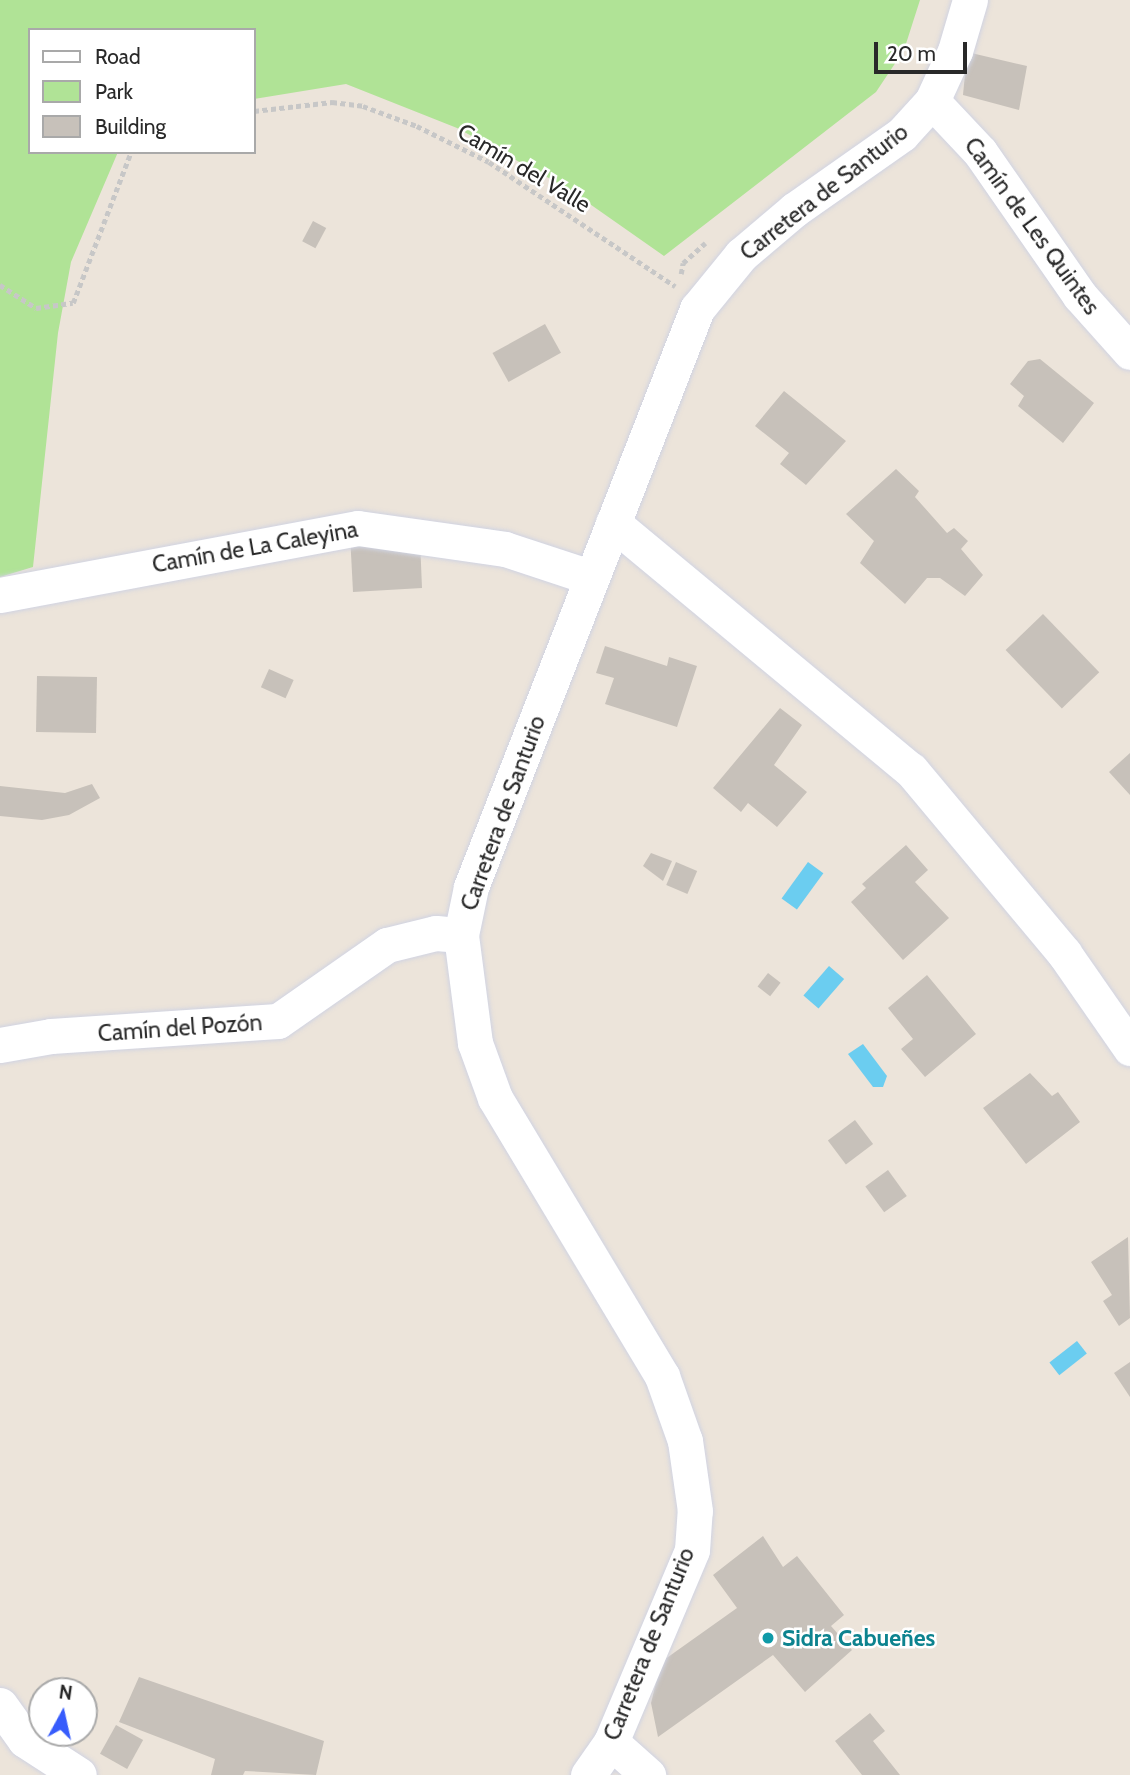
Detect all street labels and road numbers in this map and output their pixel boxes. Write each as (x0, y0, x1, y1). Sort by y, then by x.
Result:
street label: Camín del Valle (453, 118, 595, 218)
street label: Carretera de Santurio (735, 118, 913, 266)
street label: Camín de Les Quintes (959, 132, 1105, 320)
street label: Camín de La Caleyina (150, 515, 360, 579)
street label: Carretera de Santurio (455, 712, 551, 914)
street label: Camín del Pozón (97, 1008, 263, 1048)
street label: Carretera de Santurio (598, 1544, 700, 1744)

